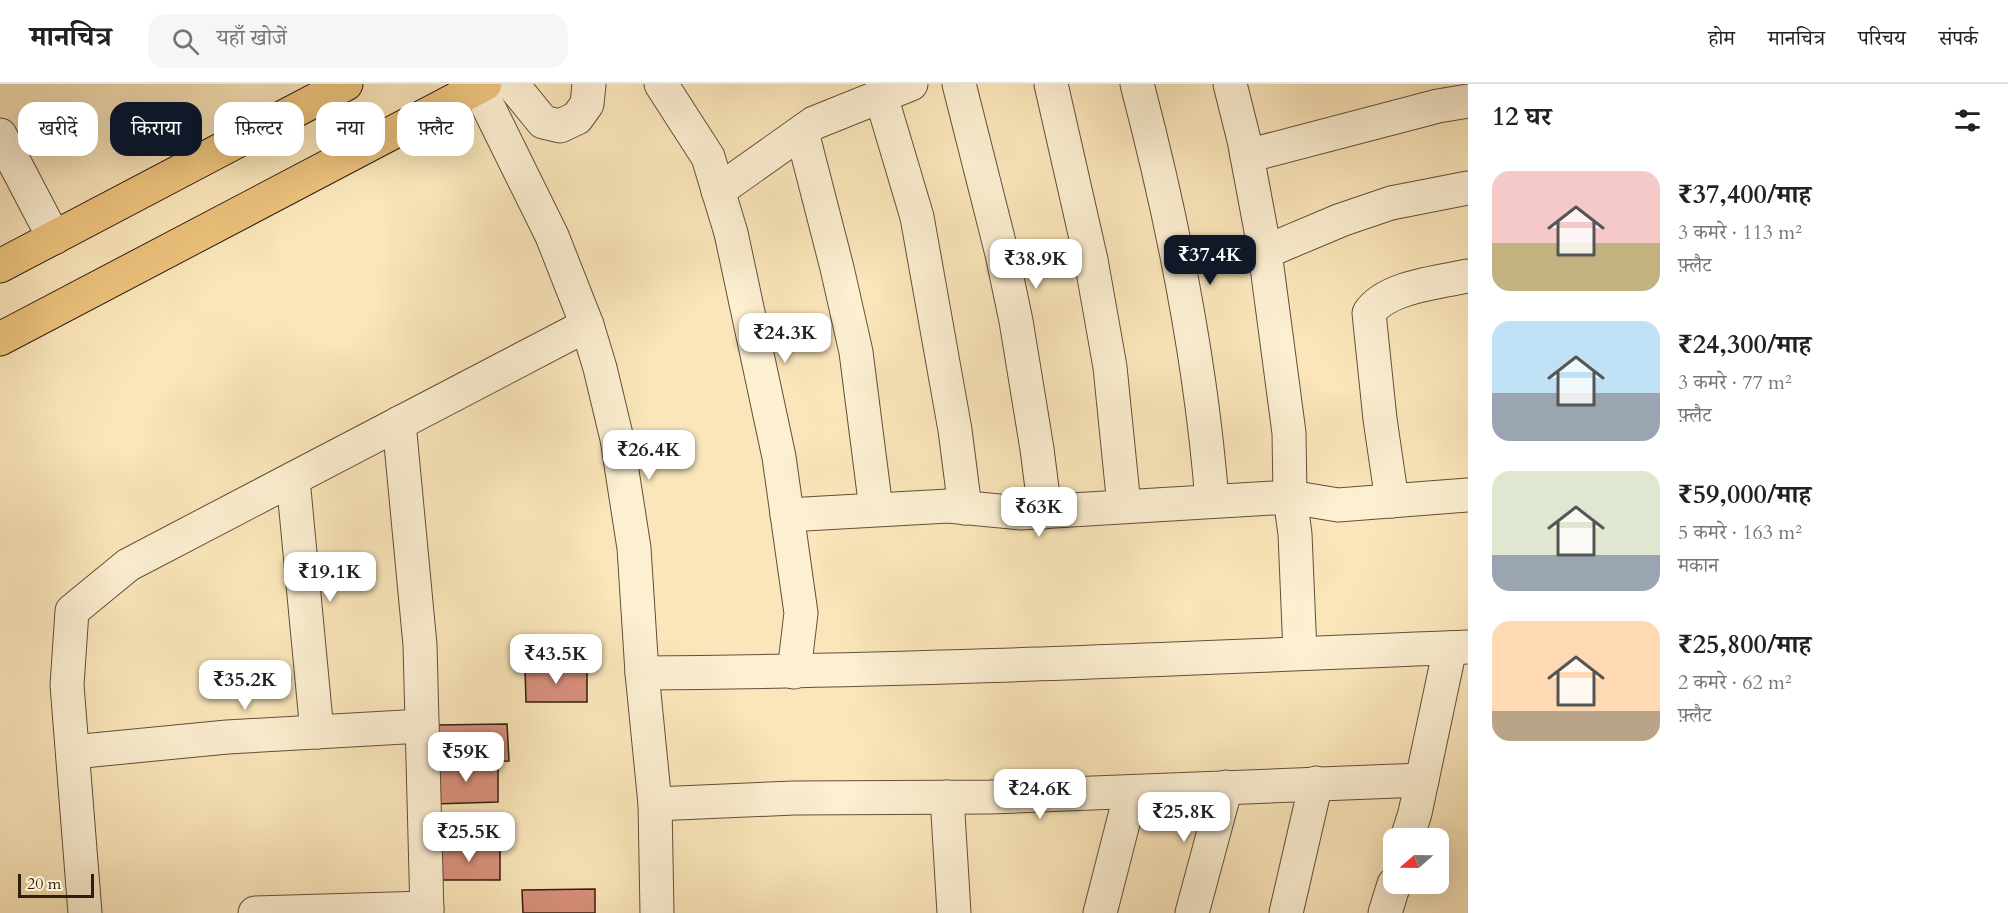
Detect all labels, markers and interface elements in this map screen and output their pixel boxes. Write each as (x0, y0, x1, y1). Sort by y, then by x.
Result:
search box (148, 14, 568, 68)
text: मानचित्र (30, 18, 112, 56)
text: यहाँ खोजें (217, 23, 287, 53)
text: होम (1708, 24, 1735, 53)
text: मानचित्र (1768, 24, 1825, 53)
text: परिचय (1858, 24, 1906, 53)
text: संपर्क (1939, 24, 1978, 53)
icon: search (169, 25, 202, 58)
text: 12 घर (1492, 99, 1551, 134)
chip: खरीदें (18, 102, 98, 156)
chip: किराया (110, 102, 202, 156)
chip: फ़िल्टर (214, 102, 304, 156)
chip: नया (316, 102, 385, 156)
chip: फ़्लैट (397, 102, 474, 156)
icon: filters (1951, 104, 1984, 137)
text: ₹37,400/माह (1678, 177, 1811, 212)
icon: home (1540, 195, 1612, 267)
text: 3 कमरे · 113 m² (1678, 219, 1802, 246)
pin: ₹37.4K (1161, 235, 1259, 286)
pin: ₹38.9K (987, 239, 1085, 290)
text: ₹37.4K (1178, 241, 1242, 268)
text: ₹38.9K (1004, 245, 1068, 272)
text: फ़्लैट (1678, 252, 1711, 279)
pin: ₹24.3K (736, 313, 834, 364)
text: ₹24.3K (753, 319, 817, 346)
text: ₹24,300/माह (1678, 327, 1811, 362)
icon: home (1540, 345, 1612, 417)
text: 3 कमरे · 77 m² (1678, 369, 1792, 396)
text: फ़्लैट (1678, 402, 1711, 429)
pin: ₹26.4K (600, 430, 698, 481)
text: ₹26.4K (617, 436, 681, 463)
text: ₹59,000/माह (1678, 477, 1811, 512)
pin: ₹63K (1003, 487, 1075, 538)
text: ₹63K (1015, 493, 1063, 520)
icon: home (1540, 495, 1612, 567)
text: 5 कमरे · 163 m² (1678, 519, 1802, 546)
pin: ₹19.1K (281, 552, 379, 603)
text: मकान (1678, 552, 1719, 579)
text: ₹19.1K (298, 558, 362, 585)
text: ₹25,800/माह (1678, 627, 1811, 662)
pin: ₹43.5K (507, 634, 605, 685)
text: ₹43.5K (524, 640, 588, 667)
icon: home (1540, 645, 1612, 717)
pin: ₹35.2K (196, 660, 294, 711)
text: ₹35.2K (213, 666, 277, 693)
text: 2 कमरे · 62 m² (1678, 669, 1792, 696)
text: फ़्लैट (1678, 702, 1711, 729)
pin: ₹59K (430, 732, 502, 783)
text: ₹59K (442, 738, 490, 765)
pin: ₹24.6K (991, 769, 1089, 820)
text: ₹24.6K (1008, 775, 1072, 802)
pin: ₹25.8K (1135, 792, 1233, 843)
text: ₹25.8K (1152, 798, 1216, 825)
pin: ₹25.5K (420, 812, 518, 863)
text: ₹25.5K (437, 818, 501, 845)
north arrow (1383, 828, 1449, 894)
map controls (1383, 828, 1449, 894)
scale bar (18, 871, 94, 898)
text: 20 m (27, 873, 61, 895)

